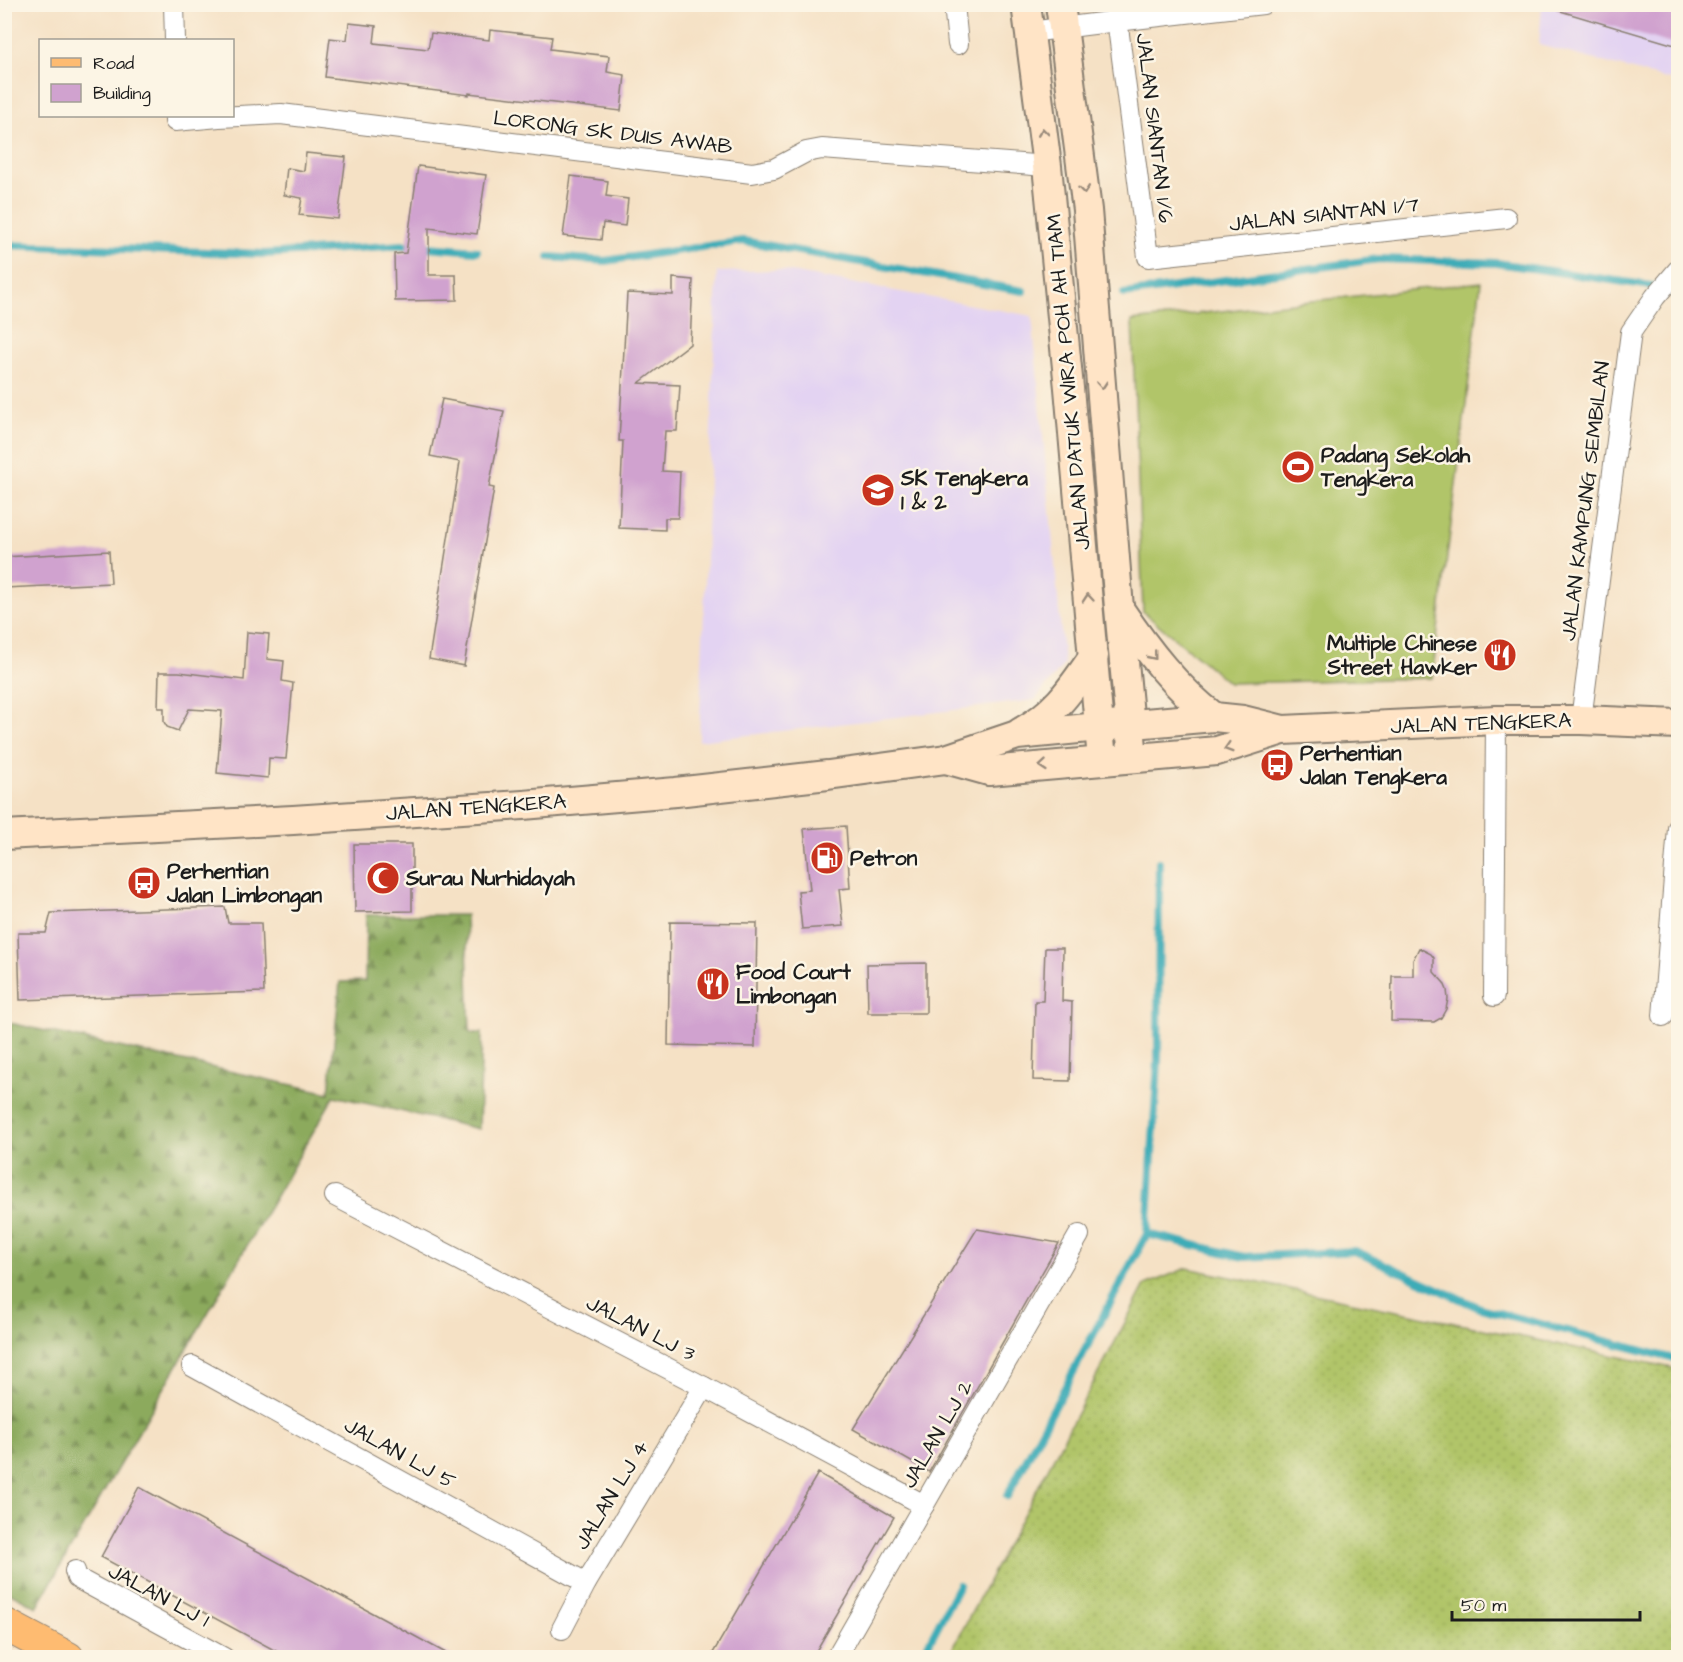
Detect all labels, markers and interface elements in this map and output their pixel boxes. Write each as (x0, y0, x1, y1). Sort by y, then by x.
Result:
street label: JALAN SIANTAN 1/6 (1128, 32, 1181, 225)
legend (39, 39, 234, 117)
text: Road (93, 51, 134, 76)
text: Building (93, 81, 151, 107)
street label: LORONG SK DUIS AWAB (492, 103, 734, 162)
one-way arrow (1037, 127, 1050, 136)
one-way arrow (1077, 186, 1090, 195)
street label: JALAN SIANTAN 1/7 (1228, 190, 1420, 239)
street label: JALAN DATUK WIRA POH AH TIAM (1039, 213, 1098, 551)
street label: JALAN KAMPUNG SEMBILAN (1554, 360, 1617, 643)
one-way arrow (1095, 380, 1108, 389)
place label: Padang Sekolah Tengkera (1320, 441, 1471, 496)
sports icon: Padang Sekolah Tengkera (1280, 449, 1316, 485)
place label: SK Tengkera 1 & 2 (900, 464, 1028, 517)
school or university icon: SK Tengkera 1 & 2 (860, 472, 896, 508)
one-way arrow (1082, 593, 1095, 602)
place label: Multiple Chinese Street Hawker (1327, 629, 1478, 682)
restaurant icon: Multiple Chinese Street Hawker (1482, 637, 1518, 673)
one-way arrow (1145, 649, 1156, 660)
street label: JALAN TENGKERA (1390, 706, 1572, 741)
place label: Perhentian Jalan Tengkera (1299, 739, 1447, 794)
one-way arrow (1223, 741, 1234, 753)
bus stop icon: Perhentian Jalan Tengkera (1259, 747, 1295, 783)
one-way arrow (1039, 759, 1048, 772)
street label: JALAN TENGKERA (385, 787, 568, 828)
fuel station icon: Petron (809, 840, 845, 876)
place label: Petron (850, 844, 918, 873)
place label: Perhentian Jalan Limbongan (166, 857, 322, 912)
mosque icon: Surau Nurhidayah (365, 860, 401, 896)
place label: Surau Nurhidayah (405, 864, 575, 896)
bus stop icon: Perhentian Jalan Limbongan (126, 865, 162, 901)
place label: Food Court Limbongan (736, 958, 851, 1013)
restaurant icon: Food Court Limbongan (695, 966, 731, 1002)
street label: JALAN LJ 3 (581, 1289, 701, 1368)
street label: JALAN LJ 2 (895, 1375, 980, 1494)
street label: JALAN LJ 5 (339, 1411, 461, 1496)
street label: JALAN LJ 4 (567, 1435, 655, 1555)
street label: JALAN LJ 1 (103, 1557, 215, 1634)
scale bar (1452, 1584, 1640, 1622)
text: 50 m (1461, 1593, 1506, 1618)

